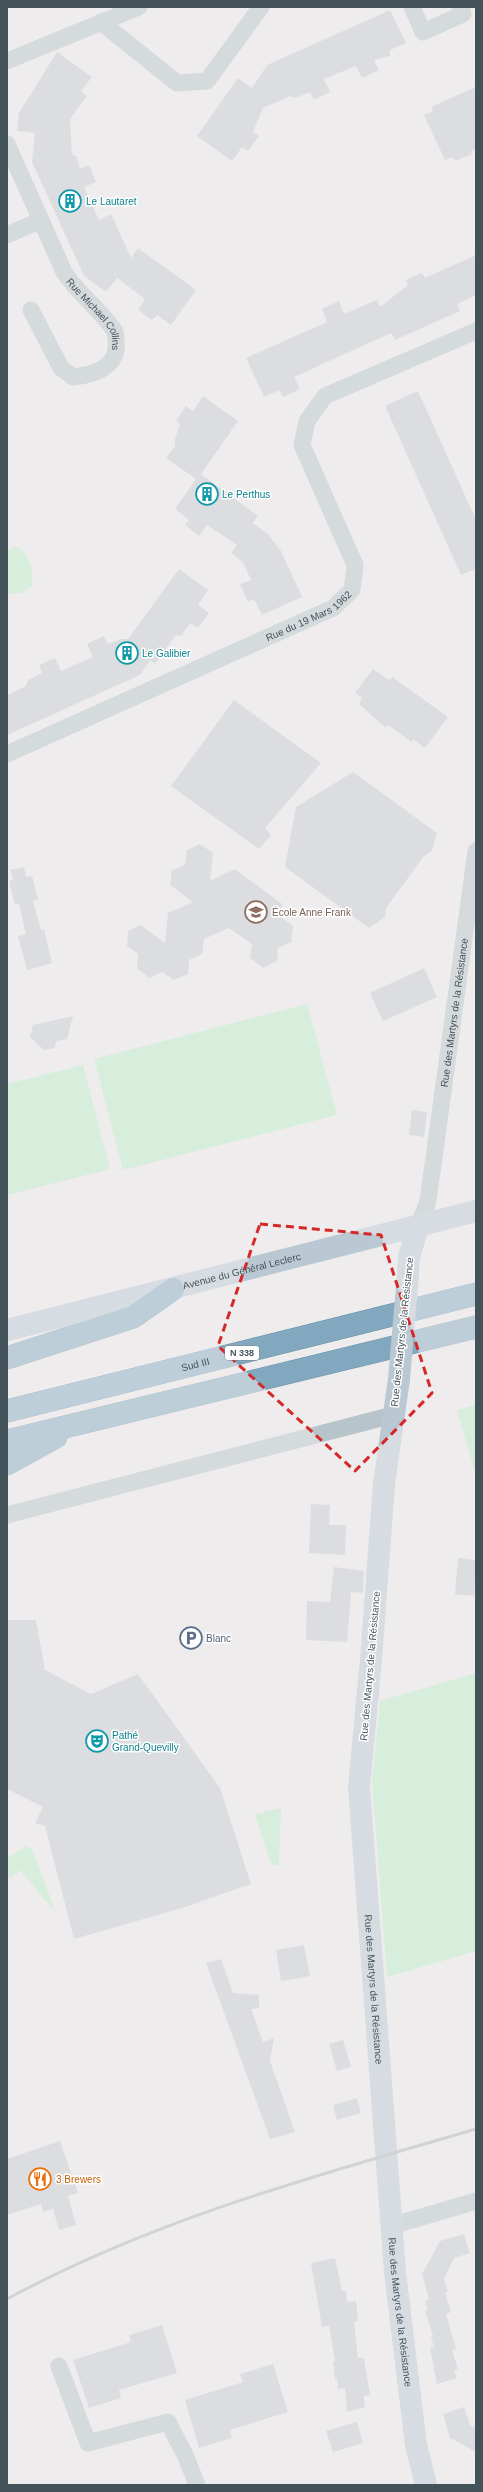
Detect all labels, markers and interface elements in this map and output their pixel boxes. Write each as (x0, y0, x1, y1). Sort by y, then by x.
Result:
building icon: Le Lautaret (57, 188, 83, 214)
place label: Le Lautaret (86, 196, 137, 207)
street label: Rue Michael Collins (65, 276, 122, 351)
building icon: Le Perthus (194, 481, 220, 507)
place label: Le Perthus (222, 489, 270, 500)
street label: Rue du 19 Mars 1962 (264, 588, 354, 643)
building icon: Le Galibier (114, 640, 140, 666)
place label: Le Galibier (142, 648, 191, 659)
school or university icon: École Anne Frank (243, 899, 269, 925)
place label: École Anne Frank (272, 906, 352, 918)
street label: Rue des Martyrs de la Résistance (438, 937, 470, 1088)
street label: Avenue du Général Leclerc (182, 1250, 302, 1291)
street label: Rue des Martyrs de la Résistance (389, 1256, 415, 1407)
road number: N 338 (225, 1346, 259, 1360)
street label: Sud III (180, 1355, 211, 1373)
street label: Rue des Martyrs de la Résistance (358, 1590, 382, 1741)
parking icon: Blanc (178, 1625, 204, 1651)
place label: Blanc (206, 1633, 231, 1644)
theatre icon: Pathé Grand-Quevilly (84, 1728, 110, 1754)
place label: Pathé Grand-Quevilly (112, 1730, 179, 1753)
street label: Rue des Martyrs de la Résistance (363, 1914, 385, 2065)
restaurant icon: 3 Brewers (27, 2166, 53, 2192)
place label: 3 Brewers (56, 2174, 101, 2185)
street label: Rue des Martyrs de la Résistance (387, 2237, 414, 2388)

